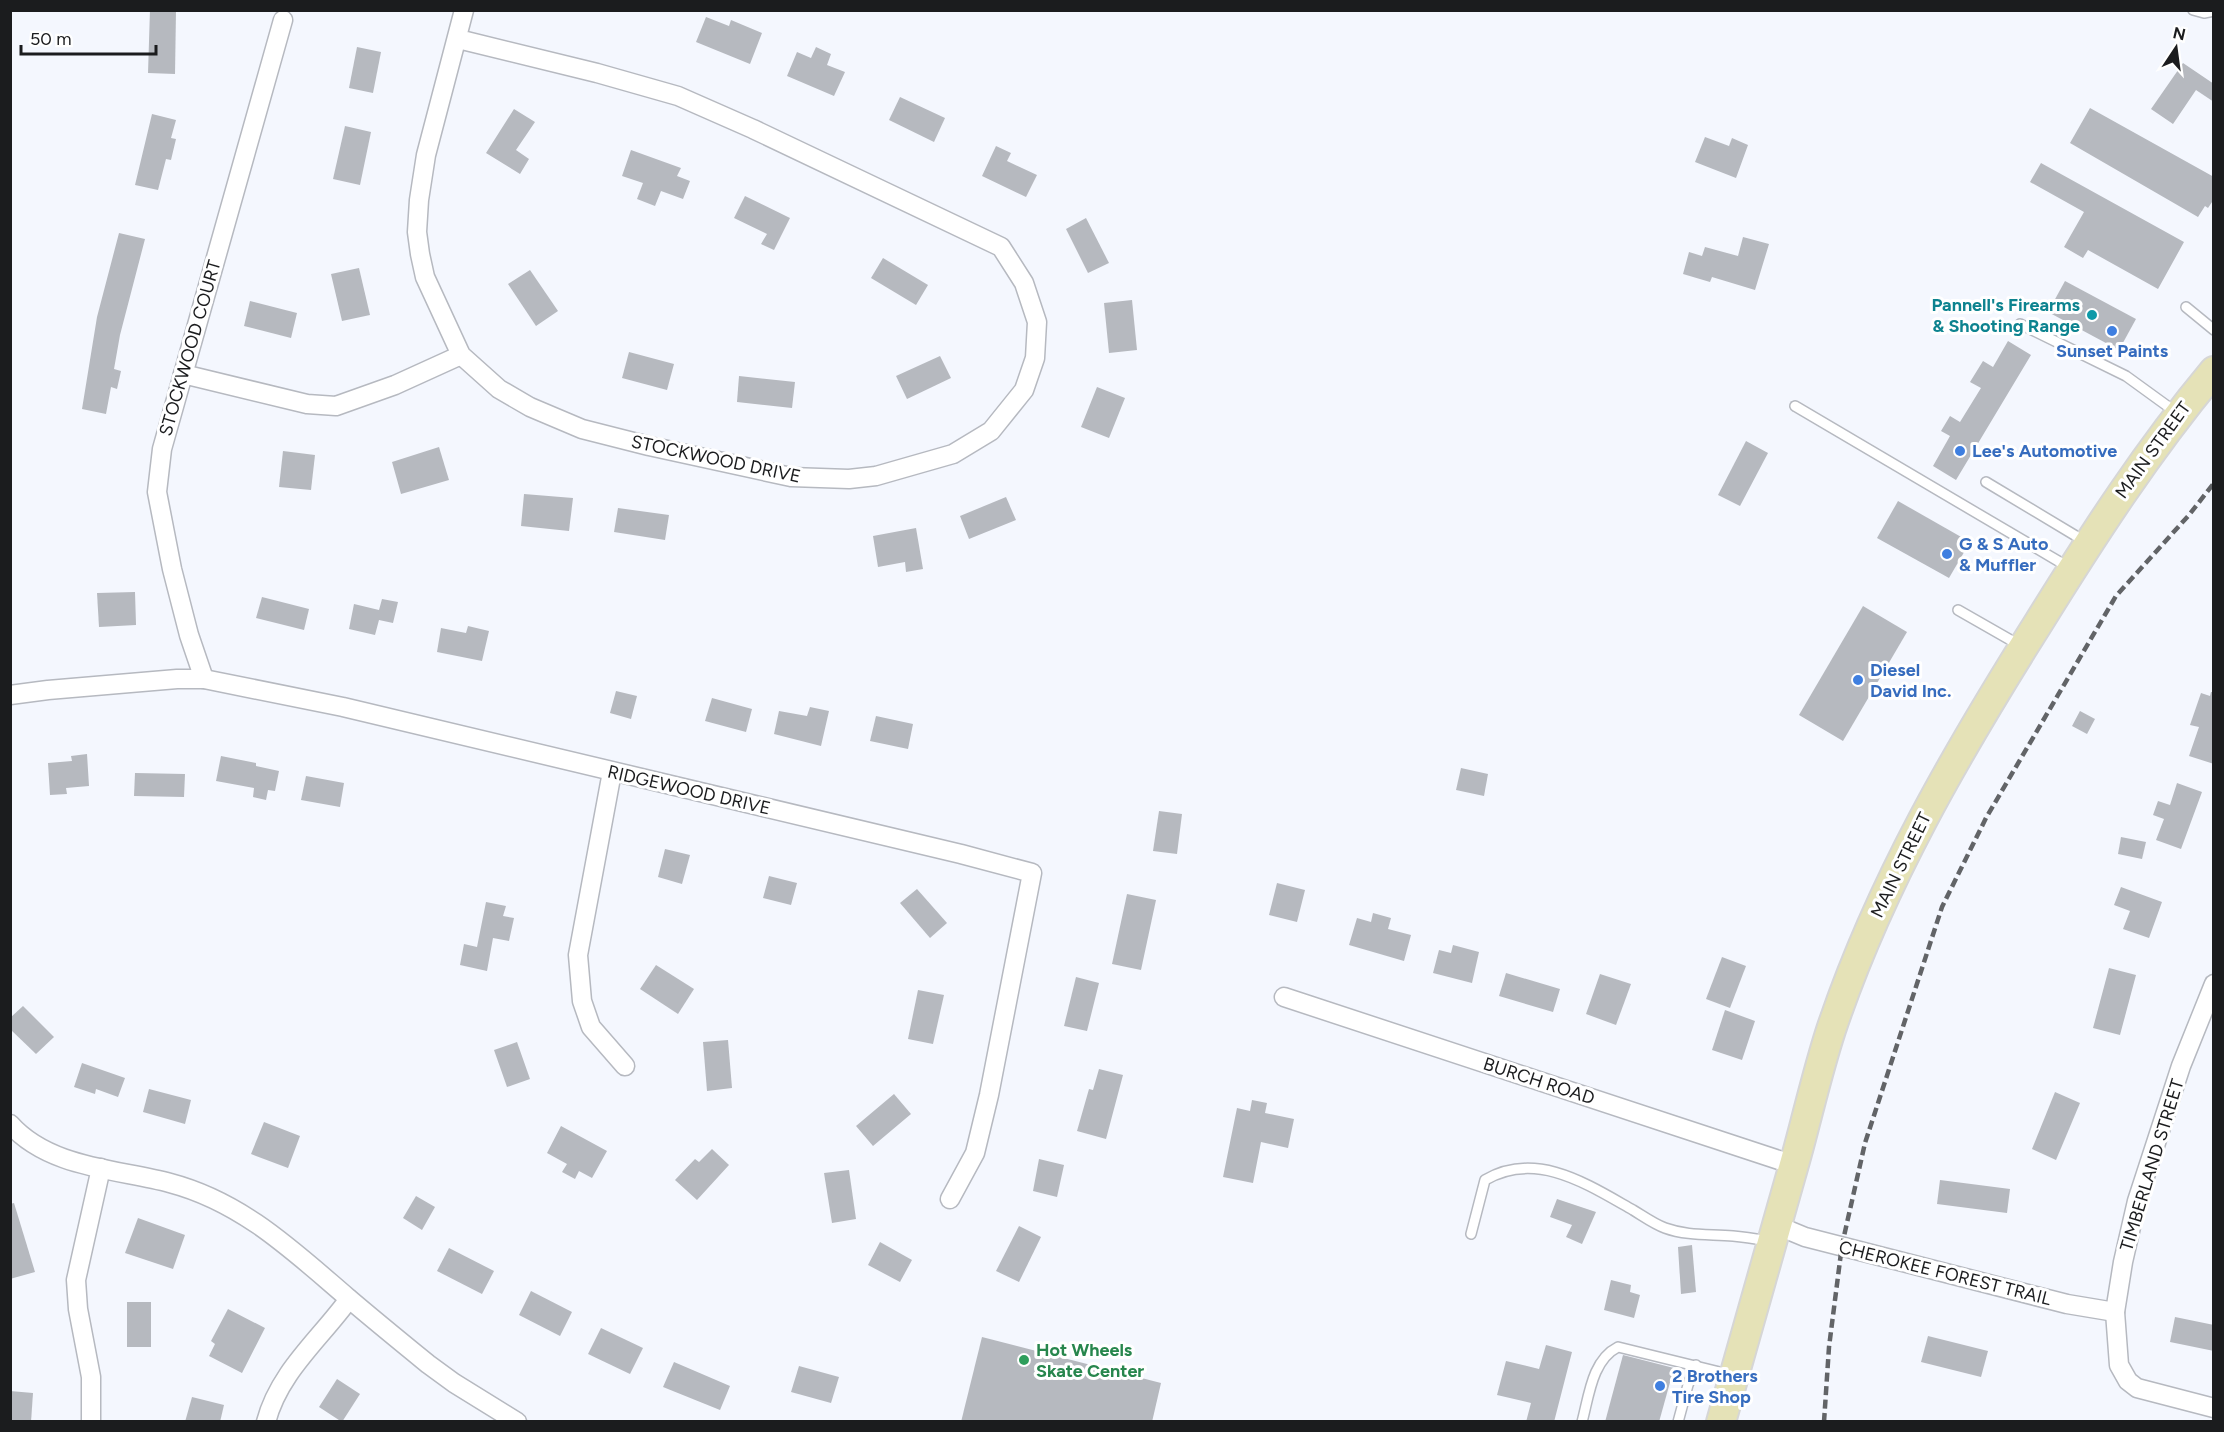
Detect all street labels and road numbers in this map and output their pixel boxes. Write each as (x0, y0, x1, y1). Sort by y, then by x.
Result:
street label: STOCKWOOD COURT (154, 258, 226, 438)
street label: MAIN STREET (2111, 397, 2195, 503)
street label: STOCKWOOD DRIVE (629, 430, 803, 488)
street label: RIDGEWOOD DRIVE (605, 761, 773, 819)
street label: MAIN STREET (1866, 809, 1936, 921)
street label: BURCH ROAD (1481, 1053, 1597, 1109)
street label: TIMBERLAND STREET (2115, 1076, 2189, 1254)
street label: CHEROKEE FOREST TRAIL (1837, 1236, 2054, 1310)

